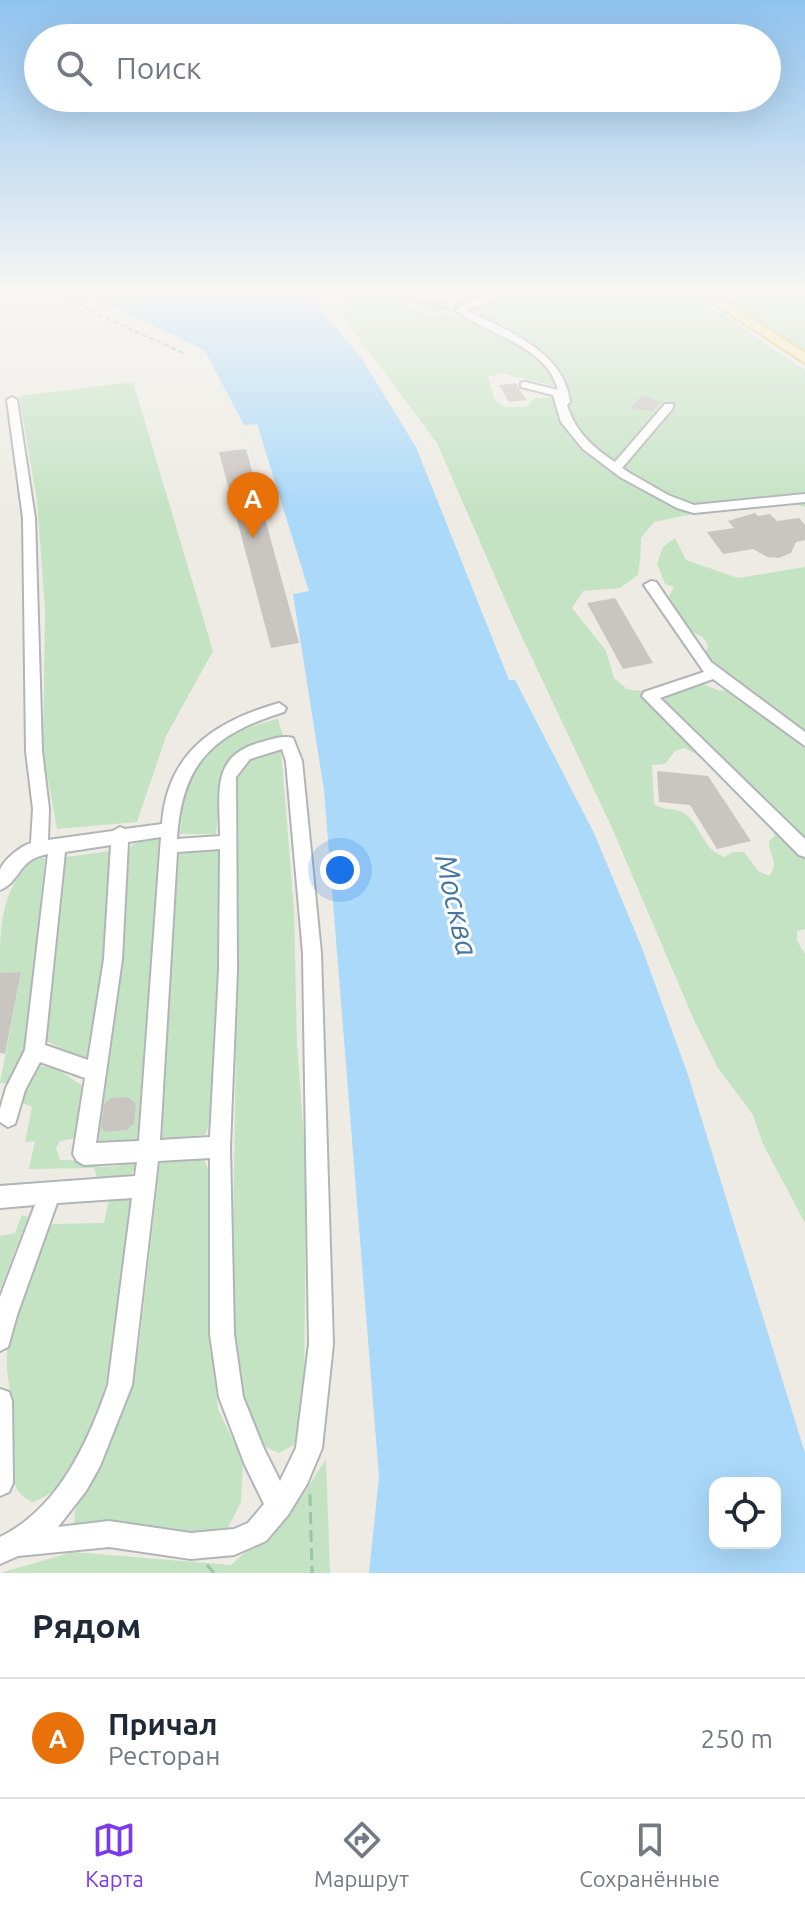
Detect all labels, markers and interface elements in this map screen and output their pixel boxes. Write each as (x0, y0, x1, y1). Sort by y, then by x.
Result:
search box (24, 24, 781, 112)
icon: search (52, 46, 96, 90)
text: Поиск (116, 51, 201, 85)
pin: A (227, 472, 279, 538)
your location (320, 850, 360, 890)
water label: Москва (429, 851, 485, 959)
map controls (709, 1477, 781, 1549)
button: locate (709, 1477, 781, 1549)
text: Рядом (32, 1606, 141, 1644)
text: Причал (108, 1707, 217, 1741)
text: A (49, 1724, 67, 1753)
text: 250 m (701, 1724, 773, 1753)
text: Ресторан (108, 1741, 220, 1770)
tab: Карта (85, 1818, 144, 1891)
tab: Маршрут (314, 1818, 409, 1891)
tab: Сохранённые (579, 1818, 720, 1891)

